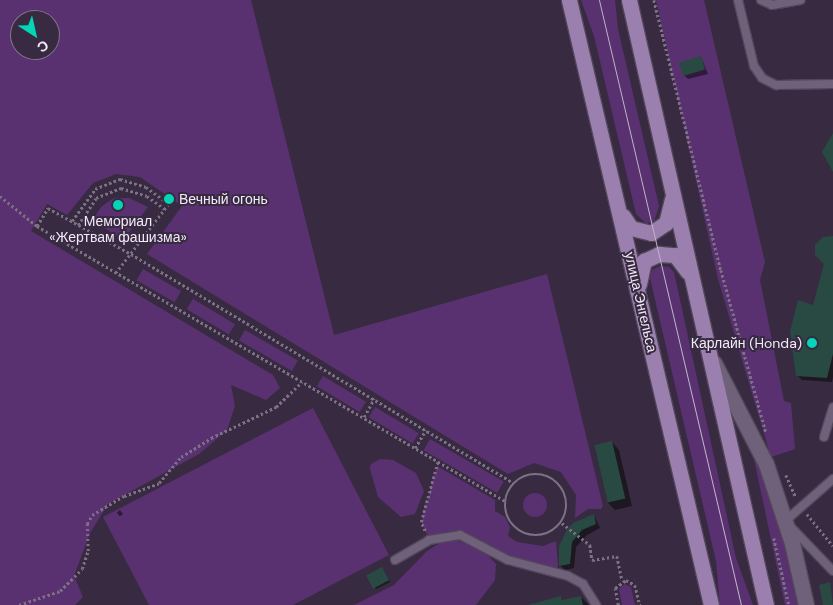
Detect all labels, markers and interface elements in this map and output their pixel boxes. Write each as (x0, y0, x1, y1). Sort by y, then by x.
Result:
north arrow (10, 10, 60, 60)
text: С (34, 36, 52, 57)
place label: Вечный огонь (179, 191, 268, 207)
marker: Вечный огонь (163, 193, 175, 205)
marker: Мемориал «Жертвам фашизма» (112, 199, 124, 211)
place label: Мемориал «Жертвам фашизма» (49, 213, 187, 246)
street label: улица Энгельса (621, 250, 661, 354)
place label: Карлайн (Honda) (691, 335, 802, 351)
marker: Карлайн (Honda) (806, 337, 818, 349)

